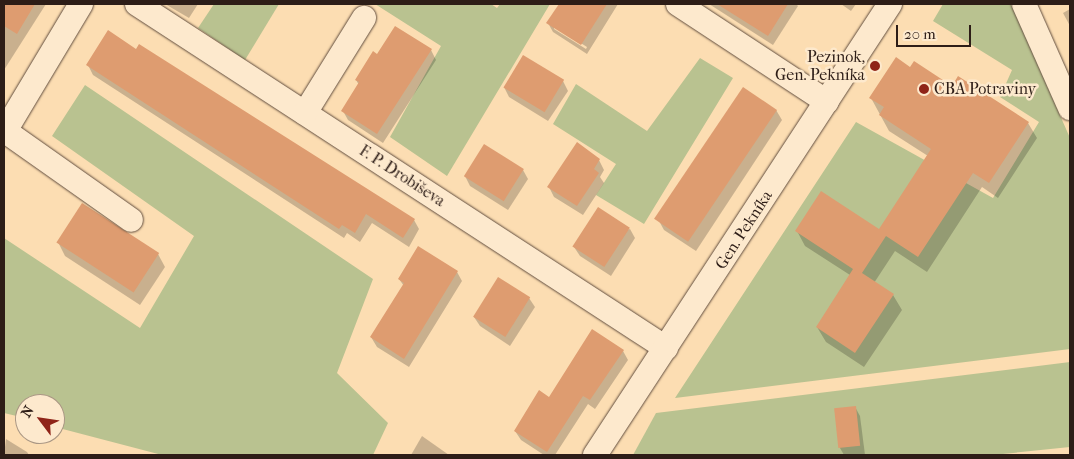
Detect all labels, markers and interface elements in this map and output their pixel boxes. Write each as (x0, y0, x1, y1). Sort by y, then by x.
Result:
scale bar (899, 15, 974, 47)
text: 20 m (904, 25, 936, 43)
place label: Pezinok, Gen. Pekníka (775, 47, 865, 85)
marker: Pezinok, Gen. Pekníka (869, 60, 881, 72)
place label: CBA Potraviny (934, 79, 1036, 99)
marker: CBA Potraviny (918, 83, 930, 95)
street label: F. P. Drobiševa (355, 141, 449, 211)
street label: Gen. Pekníka (711, 187, 777, 273)
north arrow (15, 394, 65, 444)
text: N (18, 403, 38, 420)

